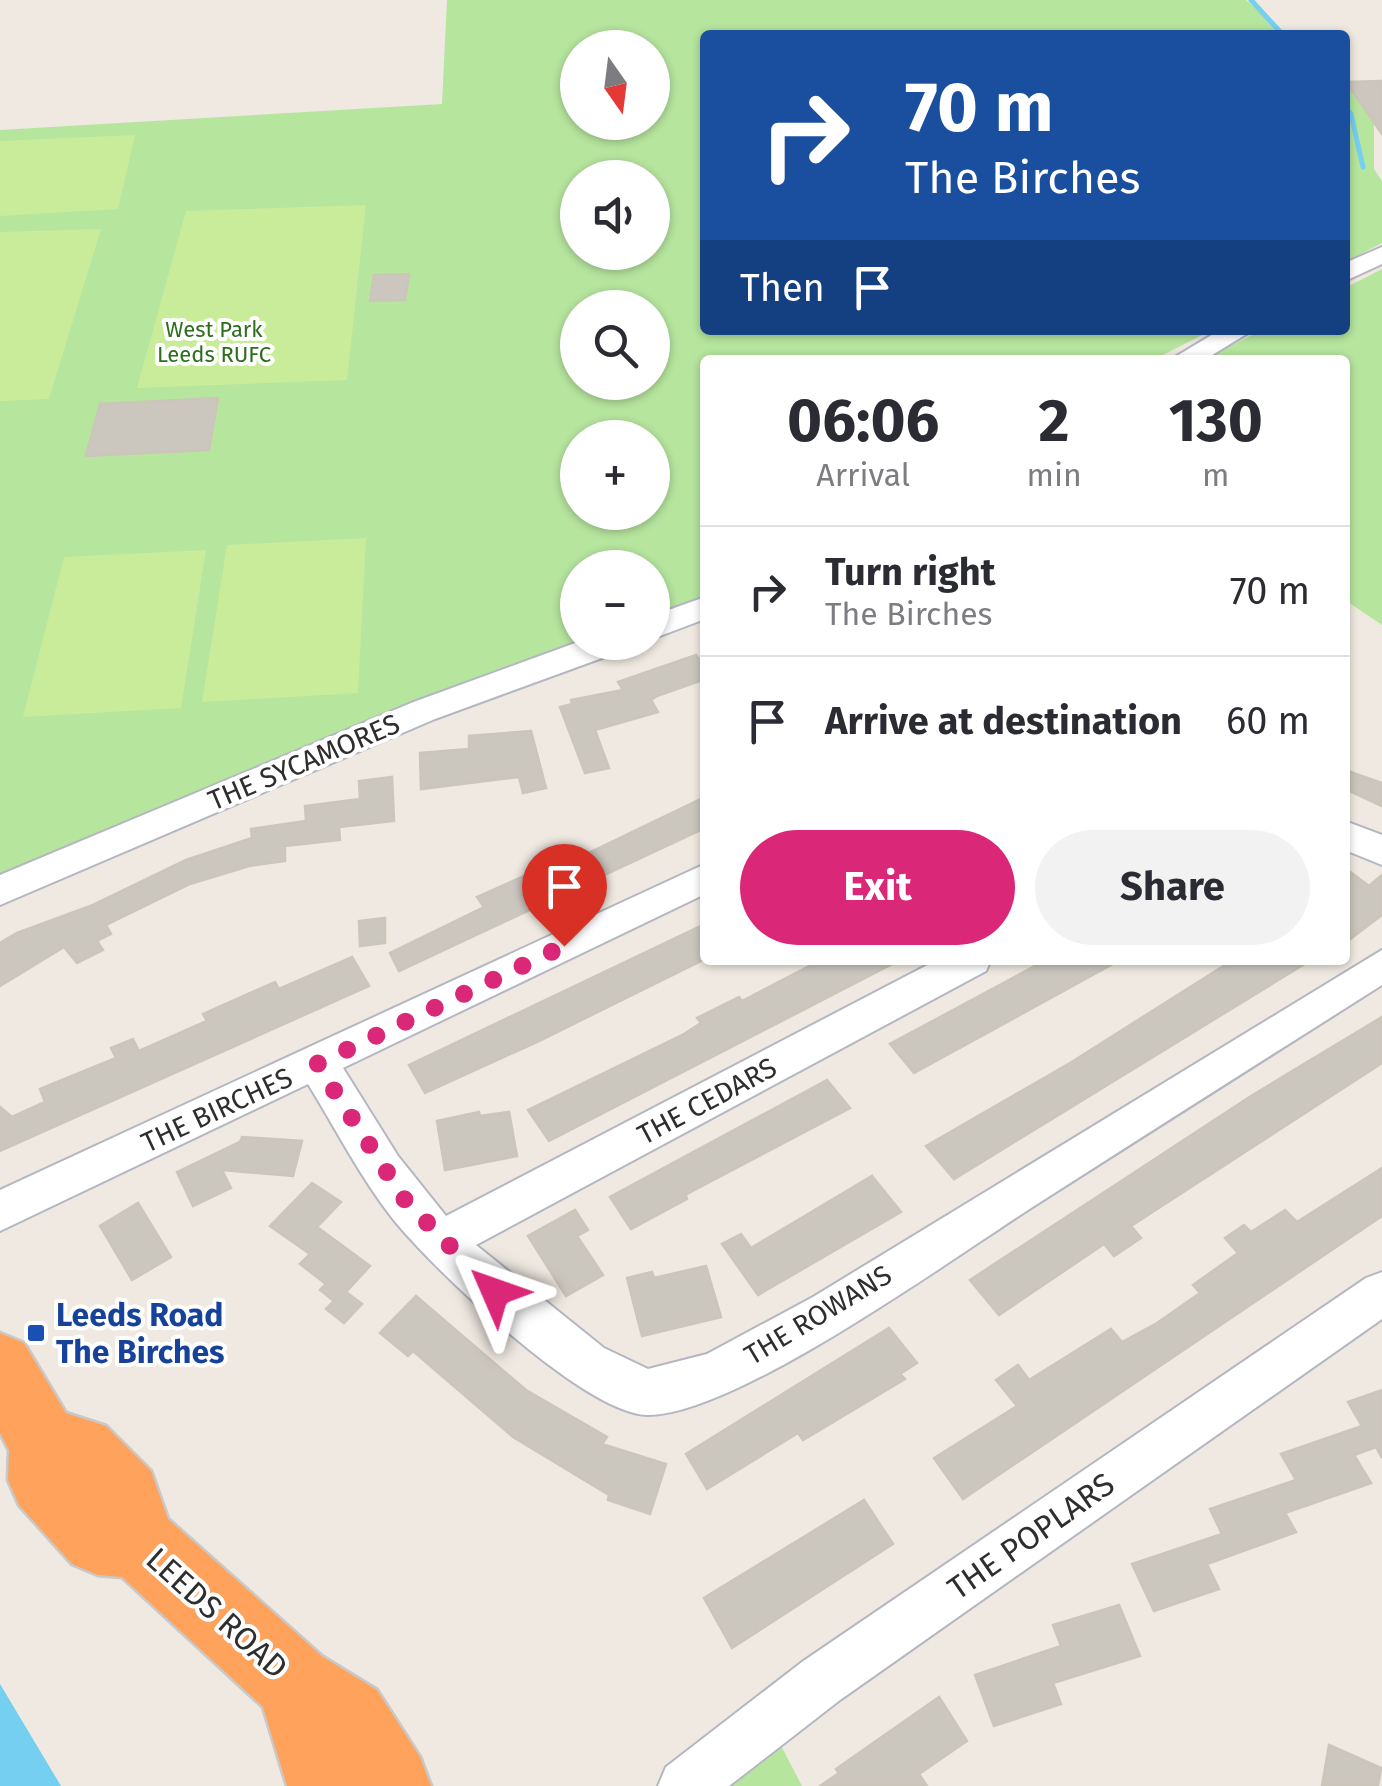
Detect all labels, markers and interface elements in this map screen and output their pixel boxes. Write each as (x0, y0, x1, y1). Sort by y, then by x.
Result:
north arrow (560, 30, 670, 140)
map controls (560, 30, 670, 660)
text: 70 m (905, 66, 1054, 150)
icon: right (740, 70, 870, 200)
text: The Birches (905, 151, 1141, 205)
button: sound (560, 160, 670, 270)
icon: arrive (845, 260, 900, 315)
text: Then (740, 265, 825, 311)
button: search (560, 290, 670, 400)
park label: West Park Leeds RUFC (157, 316, 271, 368)
text: 06:06 (787, 385, 939, 457)
text: 2 (1039, 385, 1070, 457)
text: 130 (1169, 385, 1263, 457)
button: + (560, 420, 670, 530)
text: Arrival (816, 456, 910, 494)
text: min (1026, 456, 1082, 494)
text: m (1202, 456, 1230, 494)
text: Turn right (825, 549, 995, 595)
button: − (560, 550, 670, 660)
icon: right (740, 564, 795, 619)
text: 70 m (1230, 568, 1310, 614)
text: The Birches (825, 595, 993, 633)
icon: arrive (740, 694, 795, 749)
text: Arrive at destination (825, 698, 1182, 744)
text: 60 m (1226, 698, 1310, 744)
street label: THE SYCAMORES (203, 707, 405, 817)
button: Exit (740, 830, 1015, 945)
button: Share (1035, 830, 1310, 945)
pin (522, 844, 607, 947)
icon: arrive (537, 859, 592, 914)
street label: THE CEDARS (632, 1051, 782, 1151)
street label: THE BIRCHES (136, 1061, 298, 1159)
position arrow (443, 1240, 547, 1344)
street label: THE ROWANS (739, 1258, 897, 1372)
place label: Leeds Road The Birches (56, 1296, 225, 1371)
marker: Leeds Road The Birches (25, 1322, 47, 1344)
street label: THE POPLARS (941, 1465, 1121, 1607)
street label: LEEDS ROAD (139, 1540, 295, 1686)

